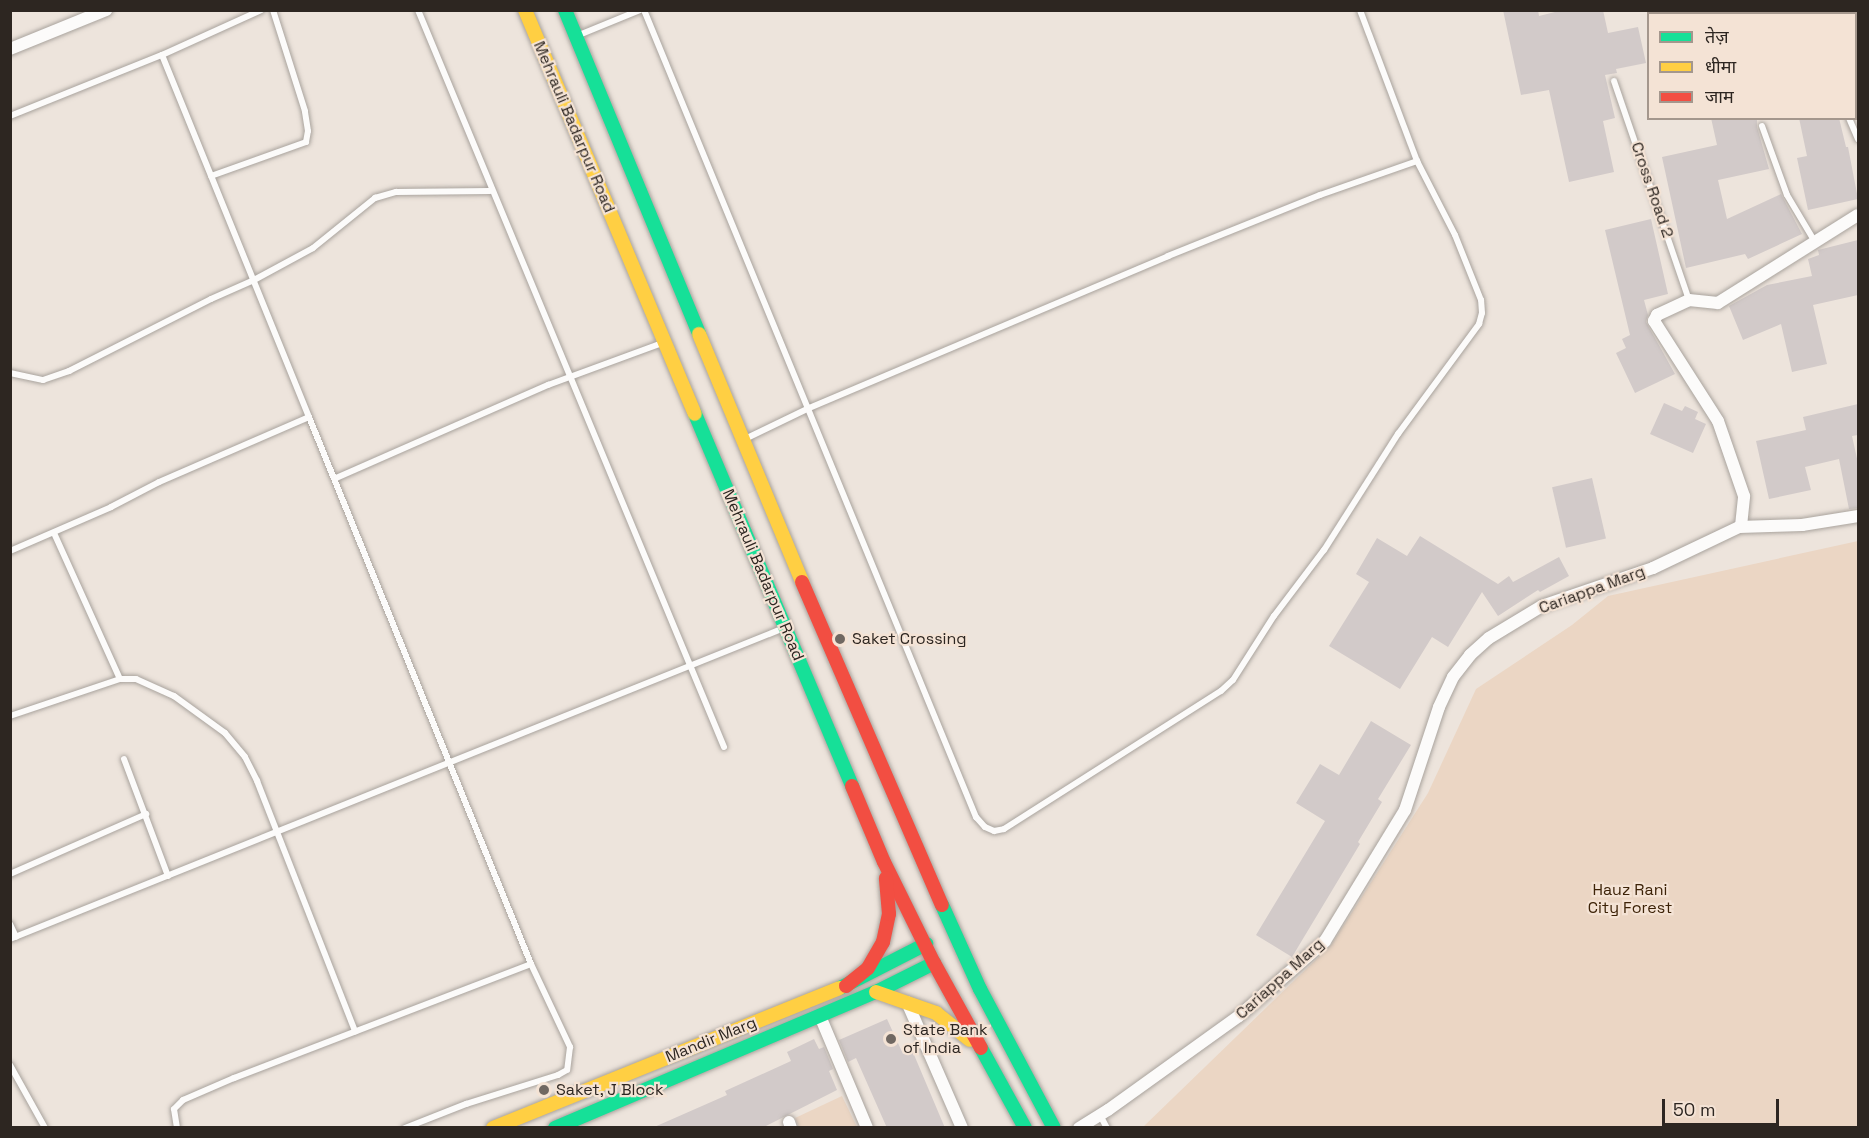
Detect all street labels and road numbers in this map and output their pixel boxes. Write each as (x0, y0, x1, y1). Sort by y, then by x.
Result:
street label: Mehrauli Badarpur Road (529, 38, 619, 216)
street label: Cross Road 2 (1627, 140, 1677, 240)
street label: Mehrauli Badarpur Road (718, 486, 808, 664)
street label: Cariappa Marg (1536, 562, 1648, 618)
street label: Cariappa Marg (1232, 935, 1328, 1023)
street label: Mandir Marg (663, 1013, 759, 1067)

